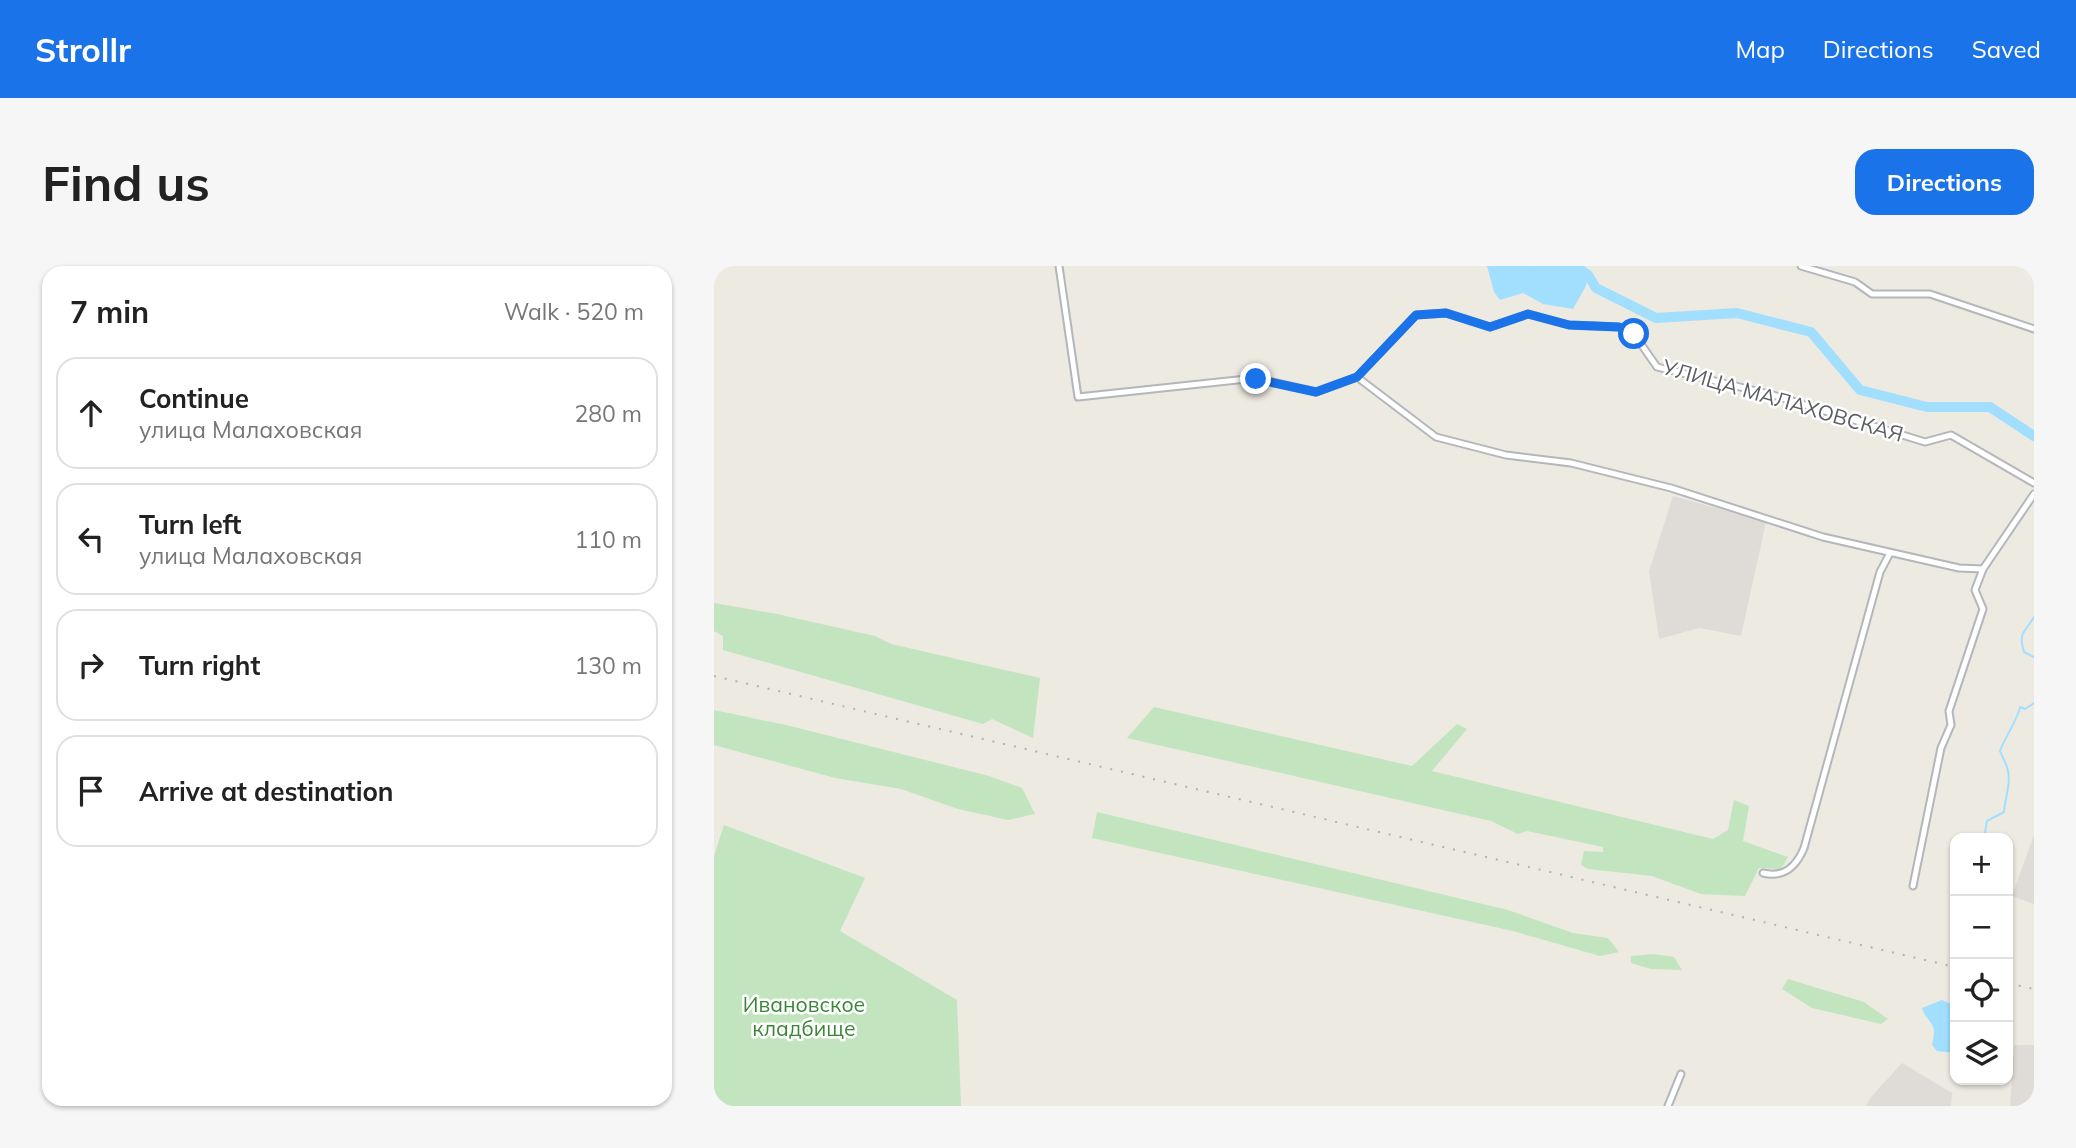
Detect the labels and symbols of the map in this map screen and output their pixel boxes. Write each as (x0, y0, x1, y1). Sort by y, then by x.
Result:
route start (1618, 318, 1649, 349)
street label: УЛИЦА МАЛАХОВСКАЯ (1659, 353, 1906, 447)
route end (1240, 363, 1271, 394)
park label: Ивановское кладбище (743, 991, 865, 1041)

